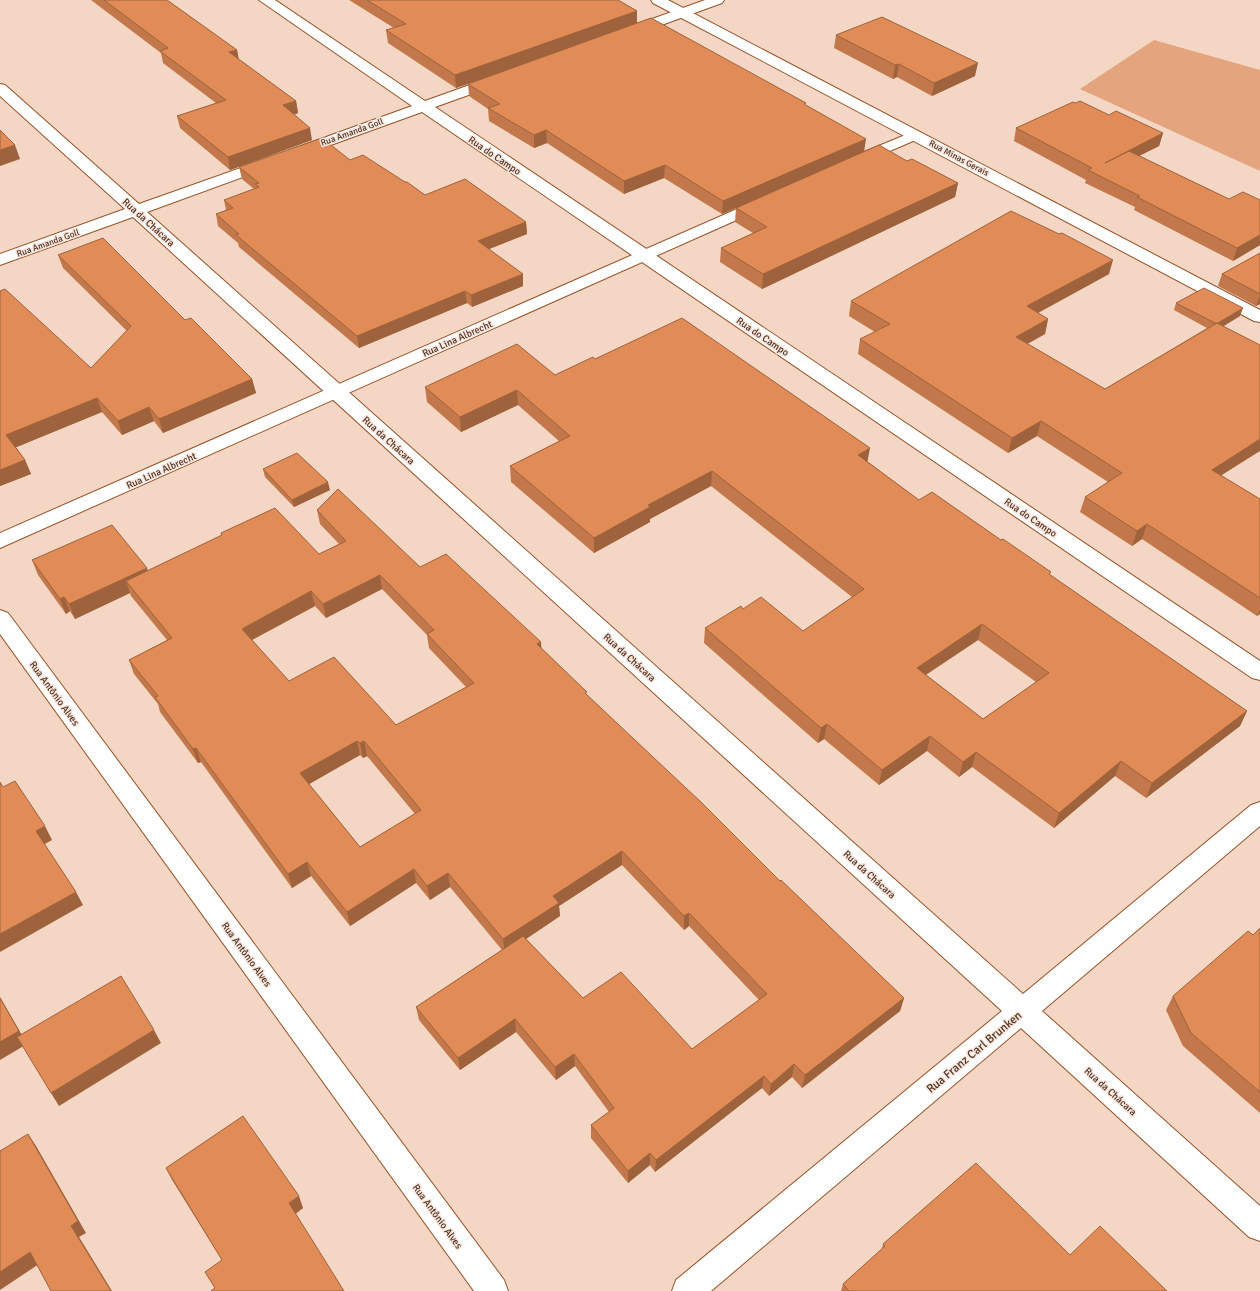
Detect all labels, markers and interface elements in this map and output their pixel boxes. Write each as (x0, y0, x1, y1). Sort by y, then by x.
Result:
street label: Rua Amanda Goll (319, 116, 385, 149)
street label: Rua do Campo (466, 134, 523, 178)
street label: Rua Minas Gerais (927, 138, 991, 179)
street label: Rua da Chácara (120, 196, 177, 249)
street label: Rua Amanda Goll (15, 227, 81, 260)
street label: Rua do Campo (734, 315, 791, 359)
street label: Rua Lina Albrecht (421, 318, 495, 360)
street label: Rua da Chácara (360, 414, 417, 467)
street label: Rua Lina Albrecht (125, 450, 199, 492)
street label: Rua do Campo (1002, 496, 1059, 540)
street label: Rua da Chácara (601, 631, 658, 684)
street label: Rua Antônio Alves (27, 659, 82, 729)
street label: Rua da Chácara (841, 848, 898, 901)
street label: Rua Antônio Alves (219, 920, 274, 990)
street label: Rua Franz Carl Brunken (924, 1008, 1025, 1097)
street label: Rua da Chácara (1082, 1065, 1139, 1118)
street label: Rua Antônio Alves (410, 1182, 465, 1252)

